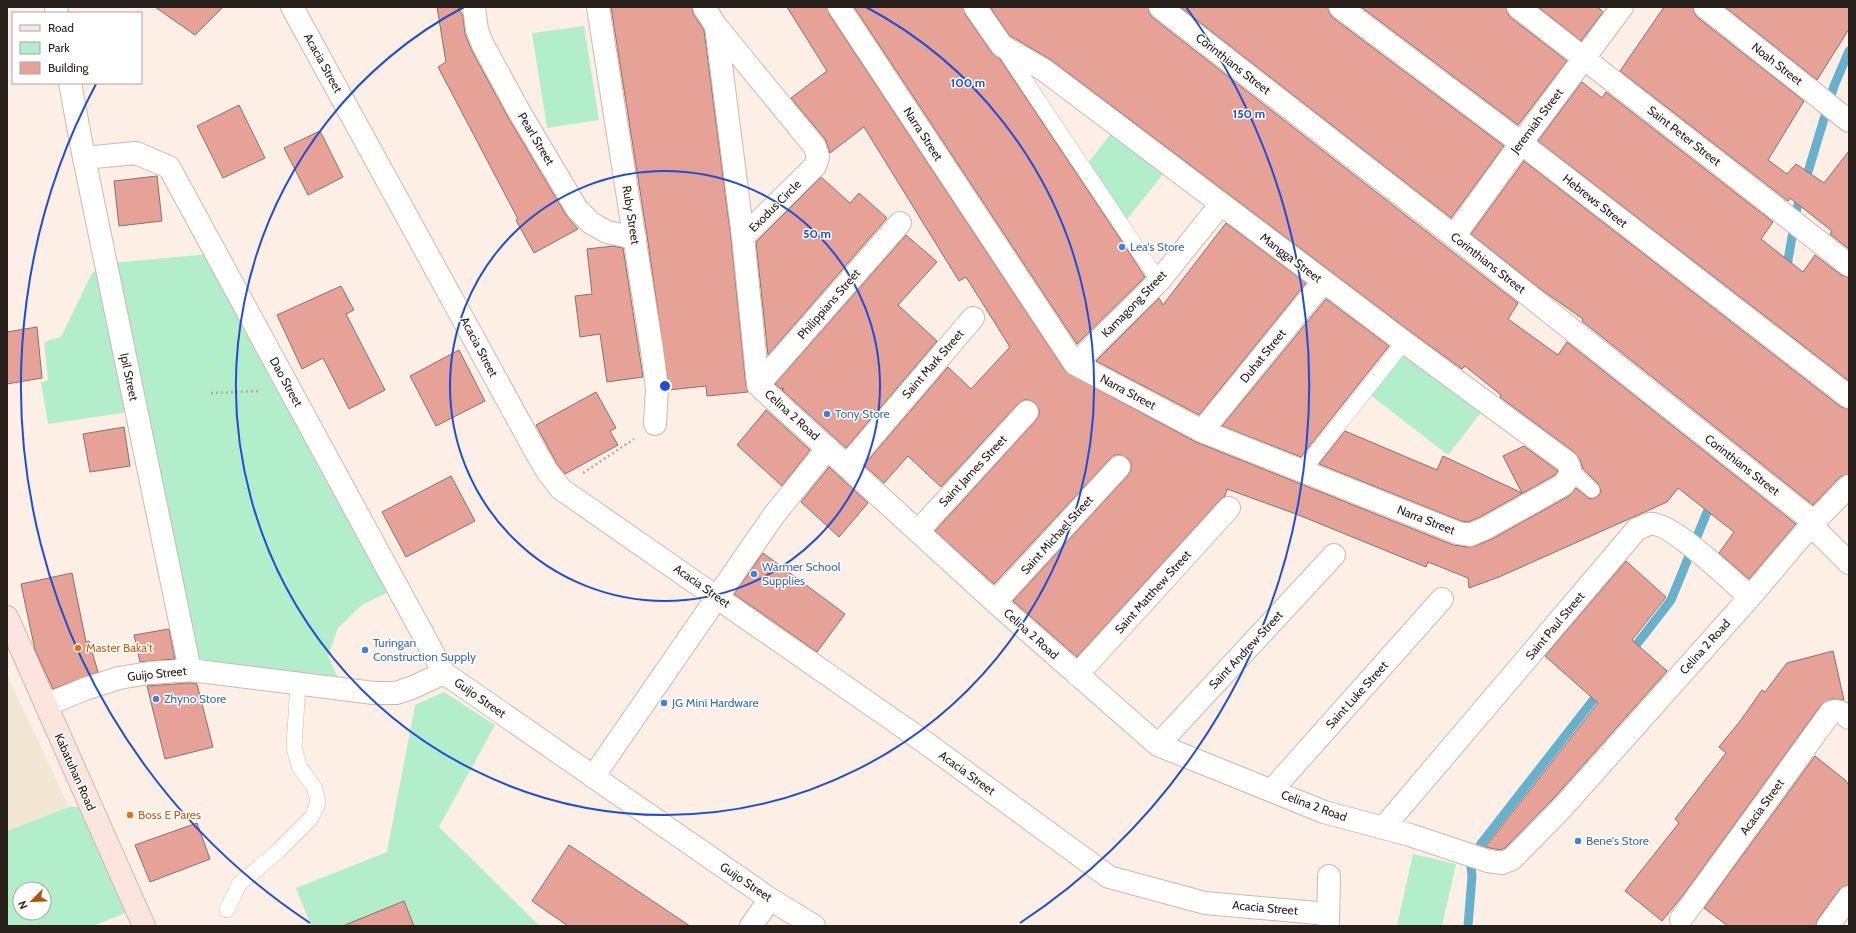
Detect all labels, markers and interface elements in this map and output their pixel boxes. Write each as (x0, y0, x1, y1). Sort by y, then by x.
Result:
legend (12, 12, 142, 84)
text: Road (48, 20, 74, 35)
street label: Acacia Street (301, 30, 346, 95)
street label: Corinthians Street (1193, 30, 1274, 97)
street label: Noah Street (1749, 39, 1806, 88)
text: Park (48, 40, 70, 55)
text: Building (48, 60, 90, 75)
text: 100 m (951, 75, 985, 90)
street label: Jeremiah Street (1507, 85, 1566, 157)
street label: Saint Peter Street (1645, 102, 1724, 169)
street label: Narra Street (901, 104, 946, 163)
text: 150 m (1233, 106, 1265, 121)
street label: Pearl Street (515, 110, 558, 168)
street label: Hebrews Street (1560, 171, 1631, 231)
street label: Exodus Circle (745, 176, 804, 235)
street label: Ruby Street (619, 184, 644, 245)
text: 50 m (803, 226, 831, 241)
street label: Corinthians Street (1448, 229, 1529, 296)
street label: Mangga Street (1257, 230, 1325, 286)
place label: Lea's Store (1130, 239, 1184, 254)
marker: Lea's Store (1117, 242, 1127, 252)
street label: Philippians Street (794, 265, 863, 342)
street label: Kamagong Street (1098, 267, 1169, 340)
street label: Acacia Street (457, 314, 502, 379)
street label: Saint Mark Street (898, 326, 967, 401)
street label: Duhat Street (1236, 326, 1289, 386)
street label: Ipil Street (117, 352, 142, 402)
street label: Dao Street (267, 354, 306, 409)
street label: Narra Street (1098, 371, 1159, 412)
centre of rings (658, 379, 672, 393)
street label: Celina 2 Road (762, 386, 823, 443)
place label: Tony Store (835, 406, 890, 421)
marker: Tony Store (822, 409, 832, 419)
street label: Corinthians Street (1702, 431, 1783, 498)
street label: Saint James Street (936, 432, 1010, 510)
street label: Saint Michael Street (1017, 492, 1096, 577)
street label: Narra Street (1395, 502, 1457, 537)
street label: Saint Matthew Street (1111, 547, 1194, 636)
place label: Warmer School Supplies (762, 559, 841, 588)
street label: Acacia Street (671, 561, 734, 611)
marker: Warmer School Supplies (749, 569, 759, 579)
street label: Saint Paul Street (1522, 589, 1587, 663)
street label: Celina 2 Road (1001, 605, 1062, 662)
street label: Saint Andrew Street (1206, 607, 1286, 692)
street label: Celina 2 Road (1676, 616, 1733, 677)
place label: Turingan Construction Supply (373, 635, 476, 664)
place label: Master Baka't (86, 640, 153, 655)
marker: Master Baka't (73, 643, 83, 653)
marker: Turingan Construction Supply (360, 645, 370, 655)
street label: Saint Luke Street (1322, 658, 1391, 732)
street label: Guijo Street (127, 663, 187, 684)
street label: Guijo Street (452, 674, 509, 721)
place label: Zhyno Store (164, 691, 226, 706)
marker: Zhyno Store (151, 694, 161, 704)
place label: JG Mini Hardware (671, 695, 759, 710)
marker: JG Mini Hardware (659, 698, 669, 708)
street label: Kabatuhan Road (52, 731, 99, 813)
street label: Acacia Street (936, 747, 998, 798)
street label: Acacia Street (1736, 776, 1787, 838)
street label: Celina 2 Road (1279, 787, 1349, 824)
place label: Boss E Pares (138, 807, 201, 822)
marker: Boss E Pares (125, 810, 135, 820)
place label: Bene's Store (1586, 833, 1649, 848)
marker: Bene's Store (1573, 836, 1583, 846)
street label: Guijo Street (717, 859, 775, 904)
north arrow (12, 881, 52, 921)
street label: Acacia Street (1232, 897, 1298, 918)
text: N (15, 899, 31, 911)

